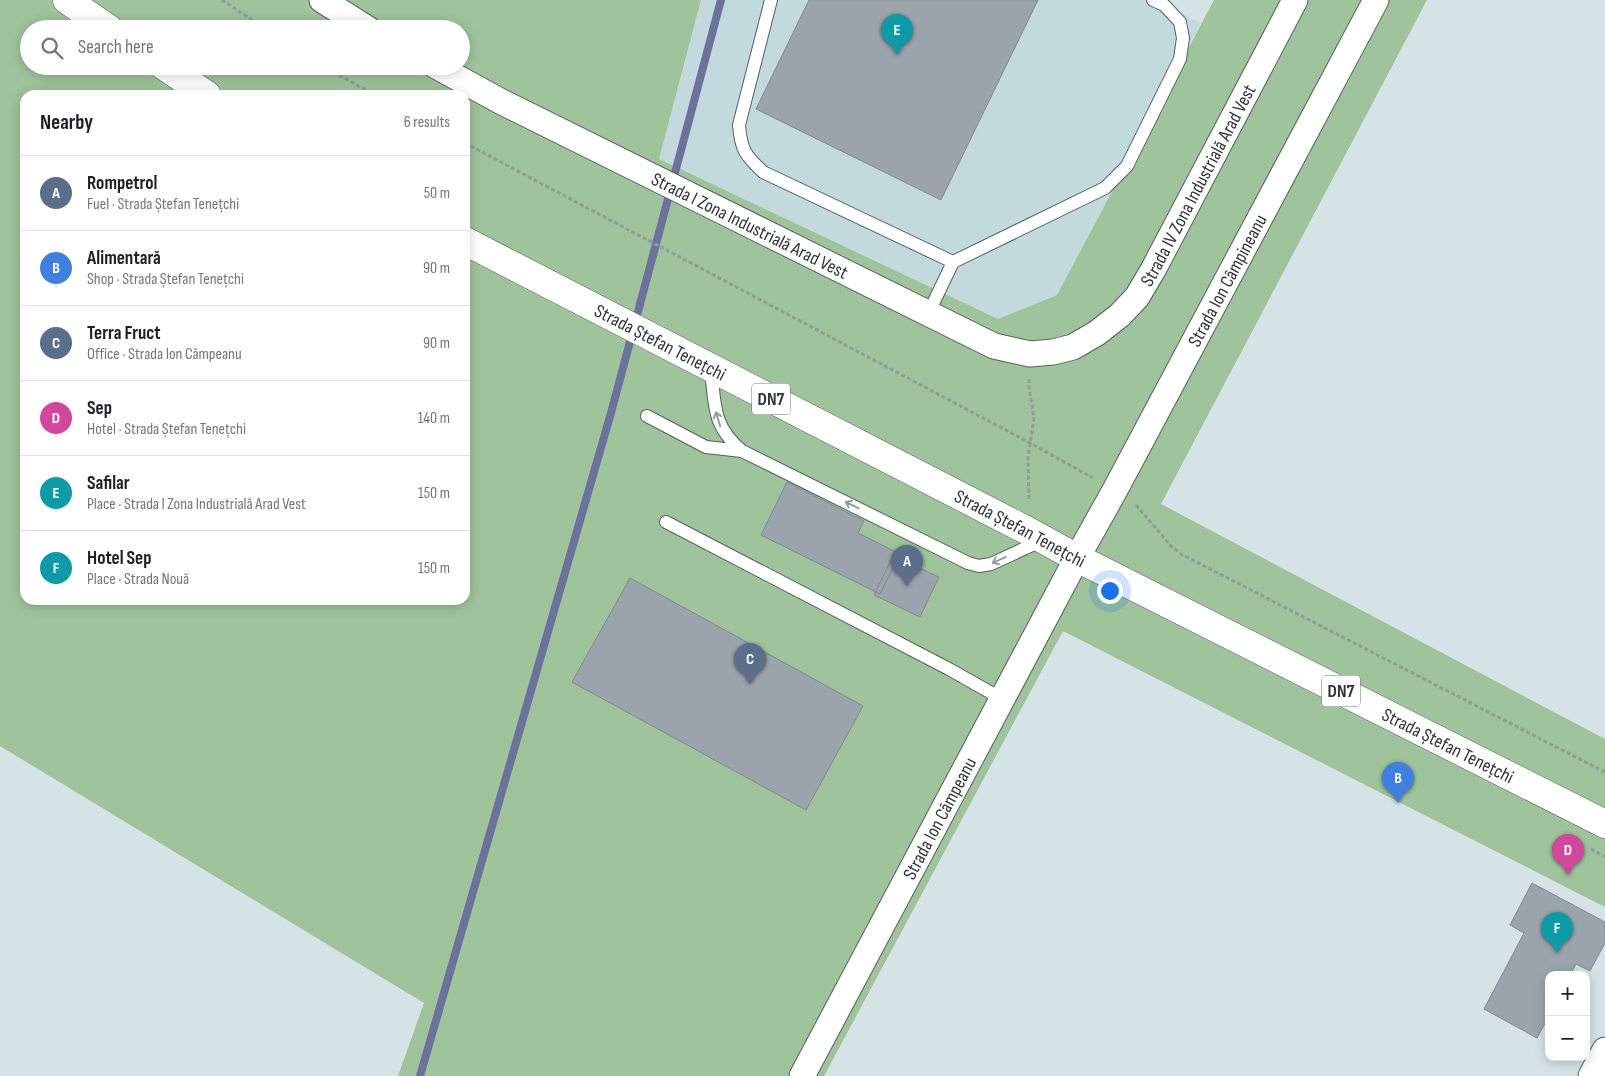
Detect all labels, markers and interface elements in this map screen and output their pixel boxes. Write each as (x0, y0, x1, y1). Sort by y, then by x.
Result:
pin: E (881, 14, 913, 55)
search box (20, 20, 470, 75)
icon: search (38, 34, 66, 62)
text: Search here (78, 36, 154, 59)
street label: Strada IV Zona Industrială Arad Vest (1136, 81, 1262, 291)
text: Nearby (40, 110, 93, 135)
text: 6 results (404, 113, 450, 132)
street label: Strada I Zona Industrială Arad Vest (647, 168, 852, 285)
text: Rompetrol (87, 172, 157, 195)
text: A (52, 184, 60, 203)
text: 50 m (424, 184, 450, 203)
text: Fuel · Strada Ștefan Tenețchi (87, 195, 239, 214)
street label: Strada Ion Câmpineanu (1183, 211, 1273, 351)
text: Alimentară (87, 247, 161, 270)
text: B (52, 259, 60, 278)
text: 90 m (423, 259, 450, 278)
text: Shop · Strada Ștefan Tenețchi (87, 270, 244, 289)
street label: Strada Ștefan Tenețchi (590, 300, 729, 386)
text: Terra Fruct (87, 322, 161, 345)
text: C (52, 334, 60, 353)
text: 90 m (423, 334, 450, 353)
text: Office · Strada Ion Câmpeanu (87, 345, 242, 364)
road number: DN7 (752, 384, 790, 414)
text: Sep (87, 397, 112, 420)
text: D (52, 409, 60, 428)
text: 140 m (418, 409, 450, 428)
one-way arrow (713, 412, 723, 428)
text: Hotel · Strada Ștefan Tenețchi (87, 420, 246, 439)
text: Safilar (87, 472, 130, 495)
text: E (53, 484, 59, 503)
text: 150 m (418, 484, 450, 503)
street label: Strada Ștefan Tenețchi (950, 485, 1089, 573)
text: Place · Strada I Zona Industrială Arad Vest (87, 495, 306, 514)
one-way arrow (844, 500, 859, 510)
pin: A (891, 545, 923, 586)
text: Hotel Sep (87, 547, 151, 570)
one-way arrow (992, 556, 1007, 566)
text: F (53, 559, 59, 578)
text: 150 m (418, 559, 450, 578)
text: Place · Strada Nouă (87, 570, 189, 589)
your location (1097, 578, 1123, 604)
pin: C (734, 643, 766, 684)
road number: DN7 (1322, 676, 1360, 706)
street label: Strada Ștefan Tenețchi (1378, 704, 1517, 789)
street label: Strada Ion Câmpeanu (898, 754, 982, 884)
pin: B (1382, 762, 1414, 803)
pin: D (1552, 834, 1584, 875)
pin: F (1541, 912, 1573, 953)
map controls (1545, 971, 1590, 1061)
button: + (1545, 971, 1590, 1016)
button: − (1545, 1016, 1590, 1061)

